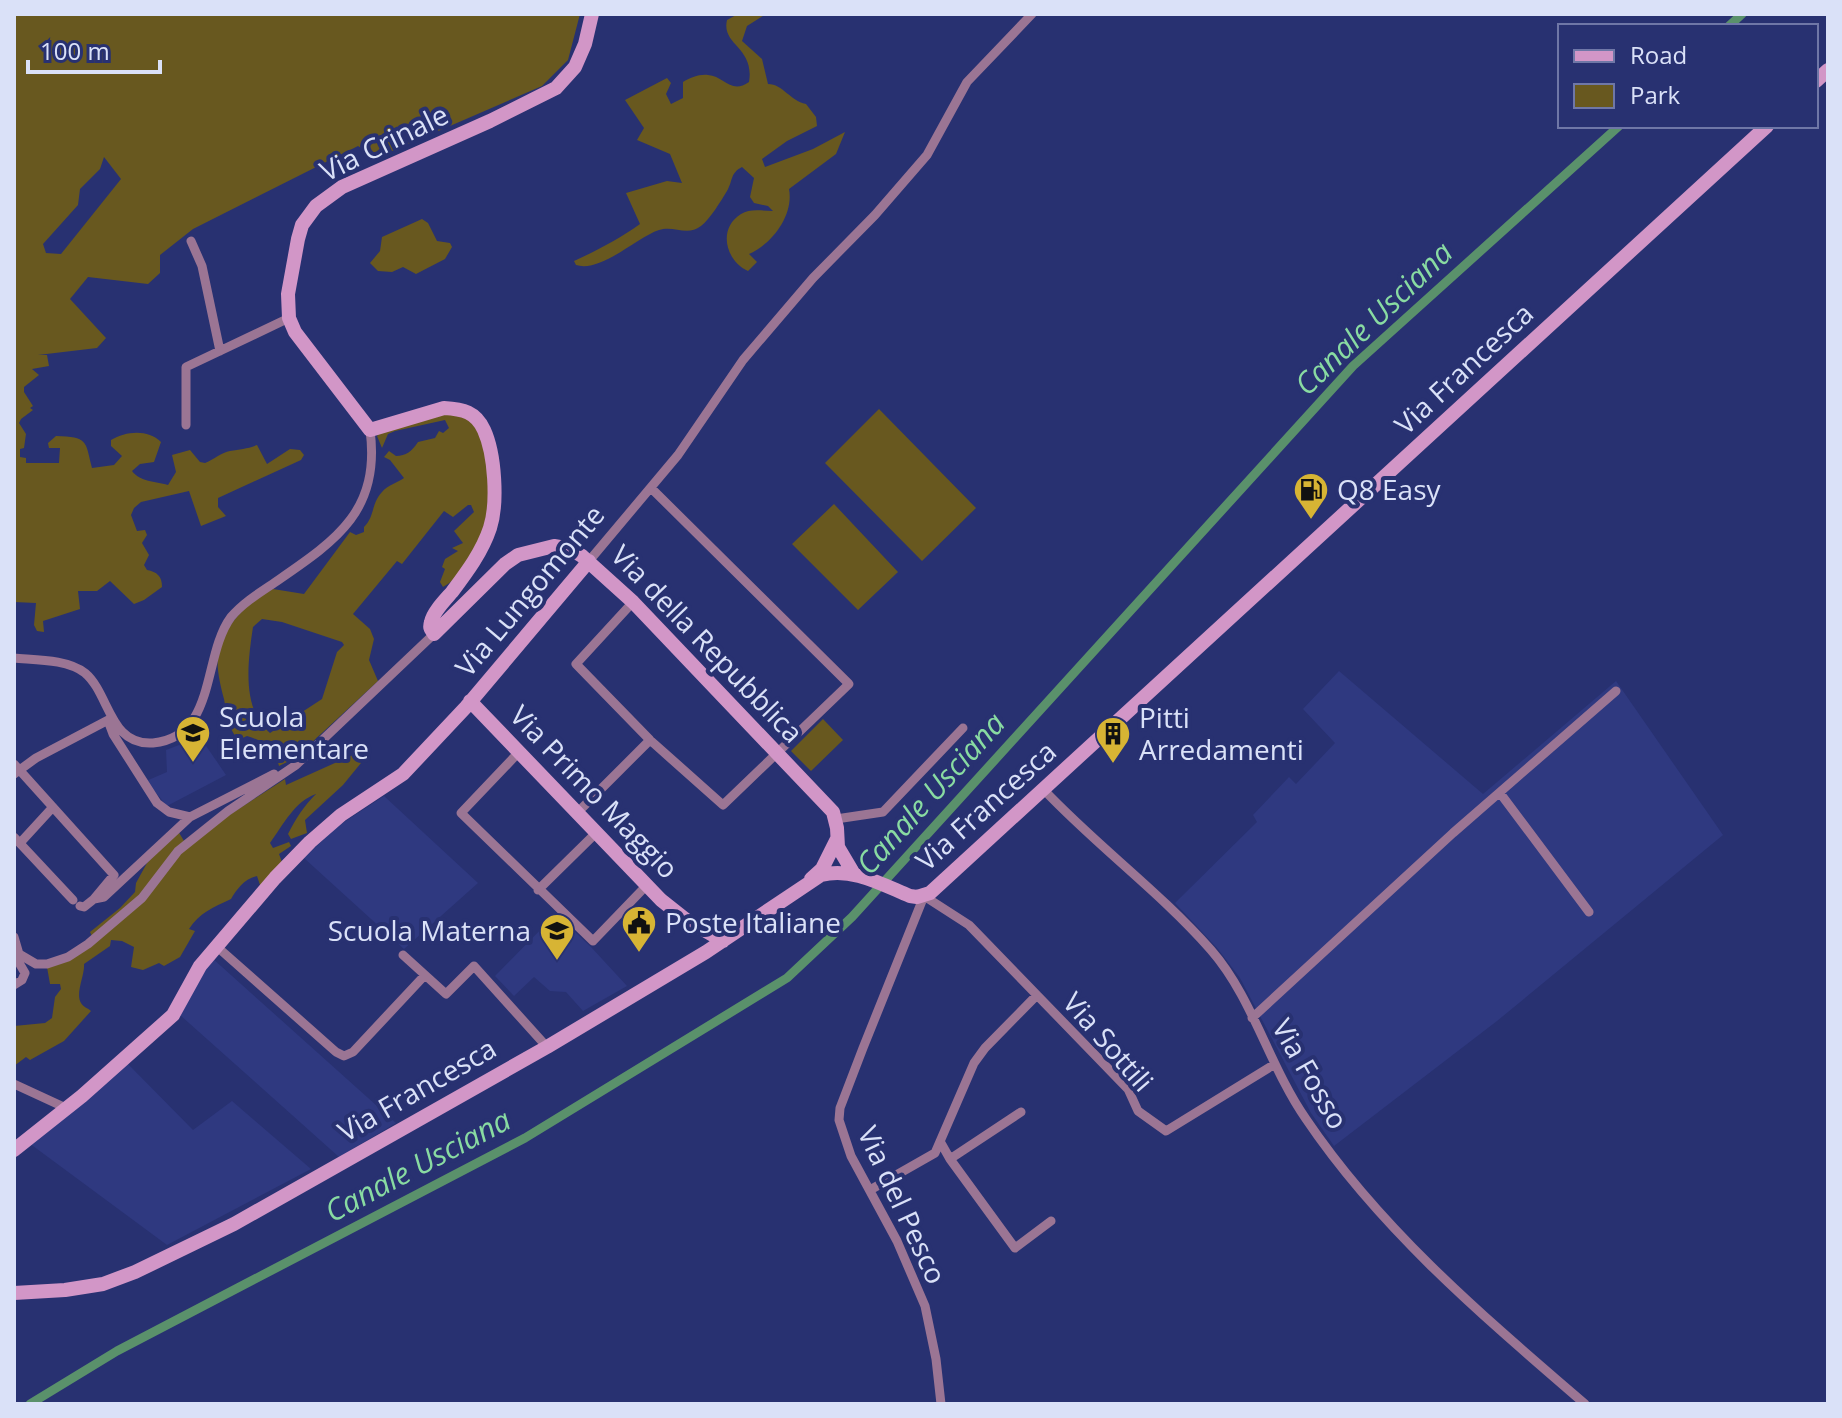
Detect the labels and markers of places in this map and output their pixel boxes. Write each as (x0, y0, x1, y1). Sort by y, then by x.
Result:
place label: Q8 Easy (1337, 470, 1442, 508)
fuel station icon: Q8 Easy (1292, 471, 1330, 521)
place label: Scuola Elementare (219, 697, 369, 767)
place label: Pitti Arredamenti (1139, 698, 1304, 768)
school or university icon: Scuola Elementare (174, 714, 212, 764)
building icon: Pitti Arredamenti (1094, 715, 1132, 765)
place label: Poste Italiane (665, 903, 841, 941)
public building icon: Poste Italiane (620, 904, 658, 954)
place label: Scuola Materna (328, 911, 531, 949)
school or university icon: Scuola Materna (538, 912, 576, 962)

